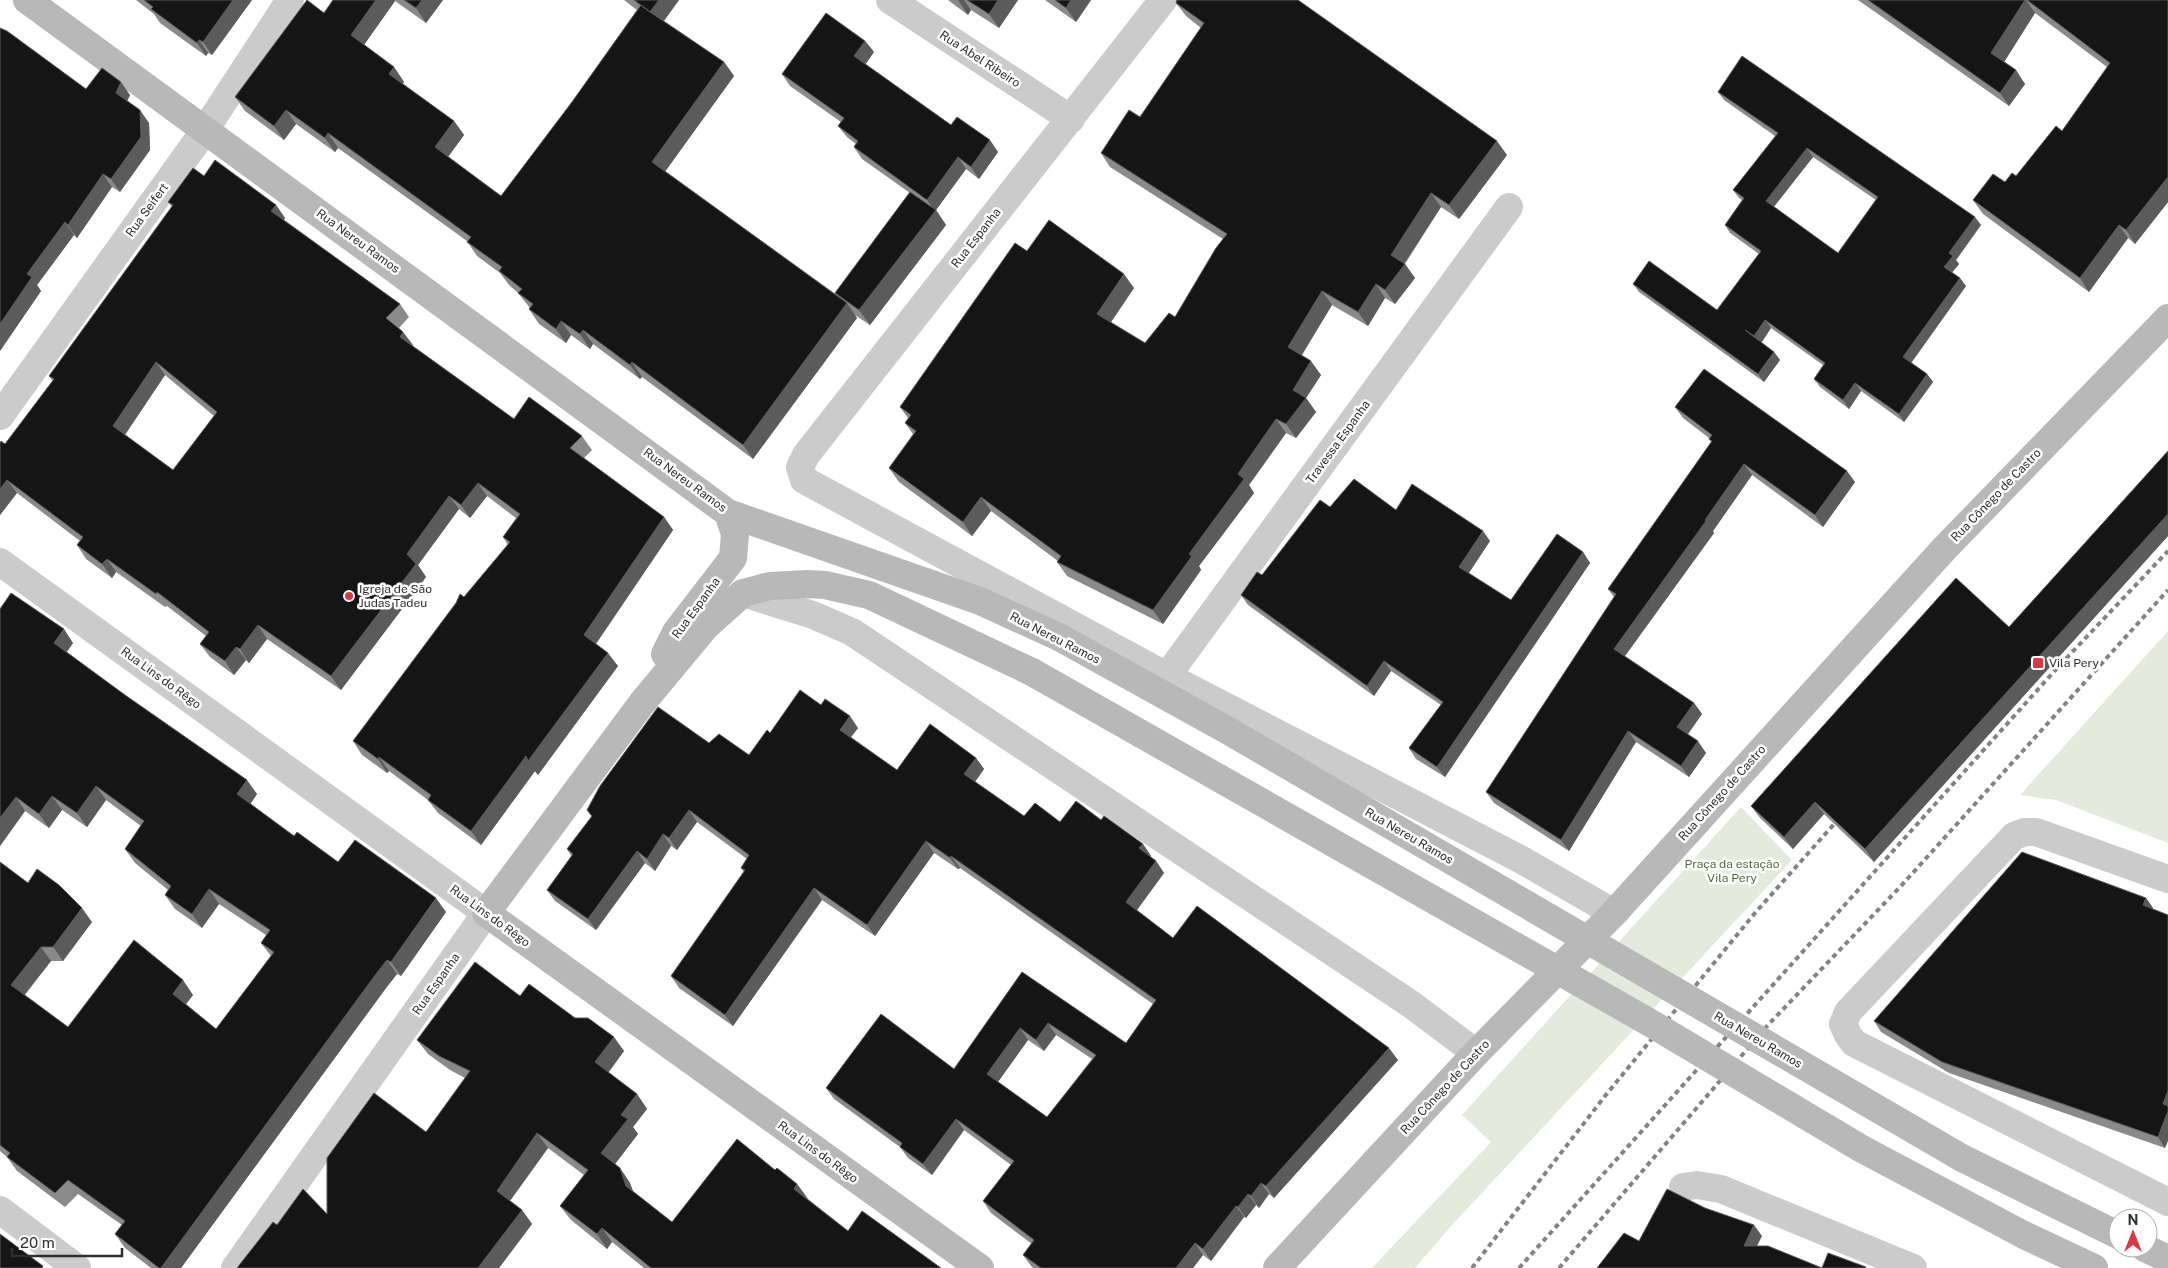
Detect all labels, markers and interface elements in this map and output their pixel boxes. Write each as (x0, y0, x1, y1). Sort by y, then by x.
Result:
street label: Rua Abel Ribeiro (937, 28, 1023, 90)
street label: Rua Seifert (123, 180, 171, 240)
street label: Rua Espanha (948, 205, 1004, 271)
street label: Rua Nereu Ramos (314, 206, 402, 276)
street label: Travessa Espanha (1303, 398, 1373, 486)
street label: Rua Nereu Ramos (641, 445, 729, 515)
street label: Rua Cônego de Castro (1948, 446, 2044, 544)
street label: Rua Espanha (669, 575, 723, 641)
place label: Igreja de São Judas Tadeu (359, 582, 432, 610)
marker: Igreja de São Judas Tadeu (343, 590, 355, 602)
street label: Rua Nereu Ramos (1008, 609, 1102, 667)
street label: Rua Lins do Rêgo (118, 644, 204, 712)
marker: Vila Pery (2031, 656, 2045, 670)
place label: Vila Pery (2049, 656, 2099, 670)
street label: Rua Cônego de Castro (1675, 742, 1769, 844)
street label: Rua Nereu Ramos (1362, 805, 1456, 867)
park label: Praça da estação Vila Pery (1685, 857, 1780, 885)
street label: Rua Lins do Rêgo (447, 882, 533, 950)
street label: Rua Espanha (410, 950, 462, 1018)
street label: Rua Nereu Ramos (1711, 1009, 1805, 1071)
street label: Rua Cônego de Castro (1398, 1037, 1492, 1137)
street label: Rua Lins do Rêgo (775, 1118, 861, 1186)
north arrow (2108, 1208, 2158, 1258)
text: N (2128, 1212, 2138, 1228)
scale bar (12, 1226, 122, 1258)
text: 20 m (20, 1234, 55, 1251)

